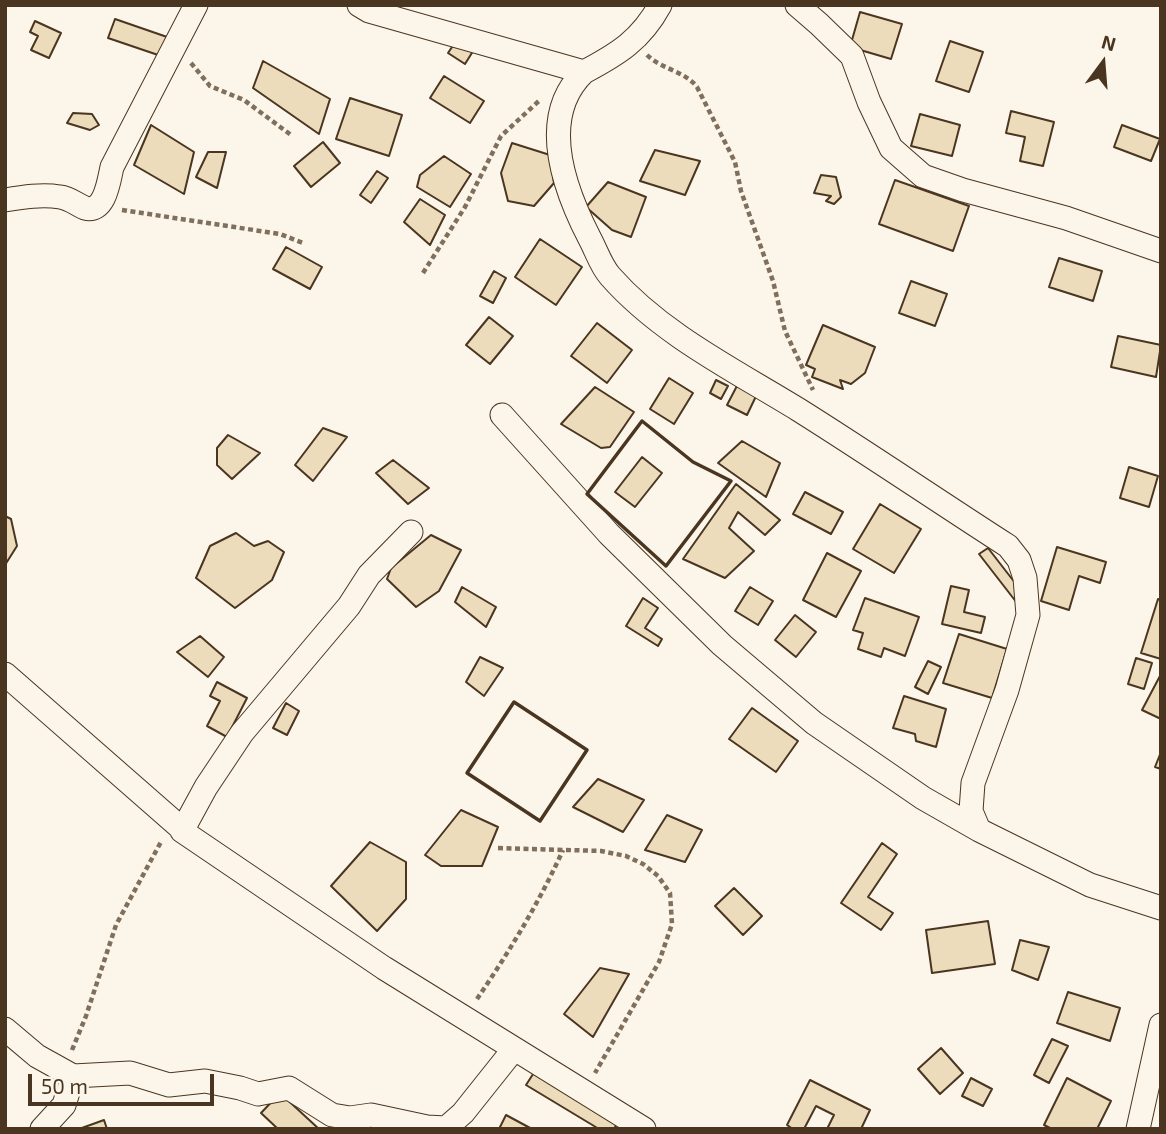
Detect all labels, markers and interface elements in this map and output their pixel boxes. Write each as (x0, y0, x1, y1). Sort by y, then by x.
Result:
north arrow (1068, 28, 1138, 98)
text: N (1099, 29, 1119, 55)
scale bar (32, 1060, 217, 1104)
text: 50 m (41, 1073, 88, 1098)

